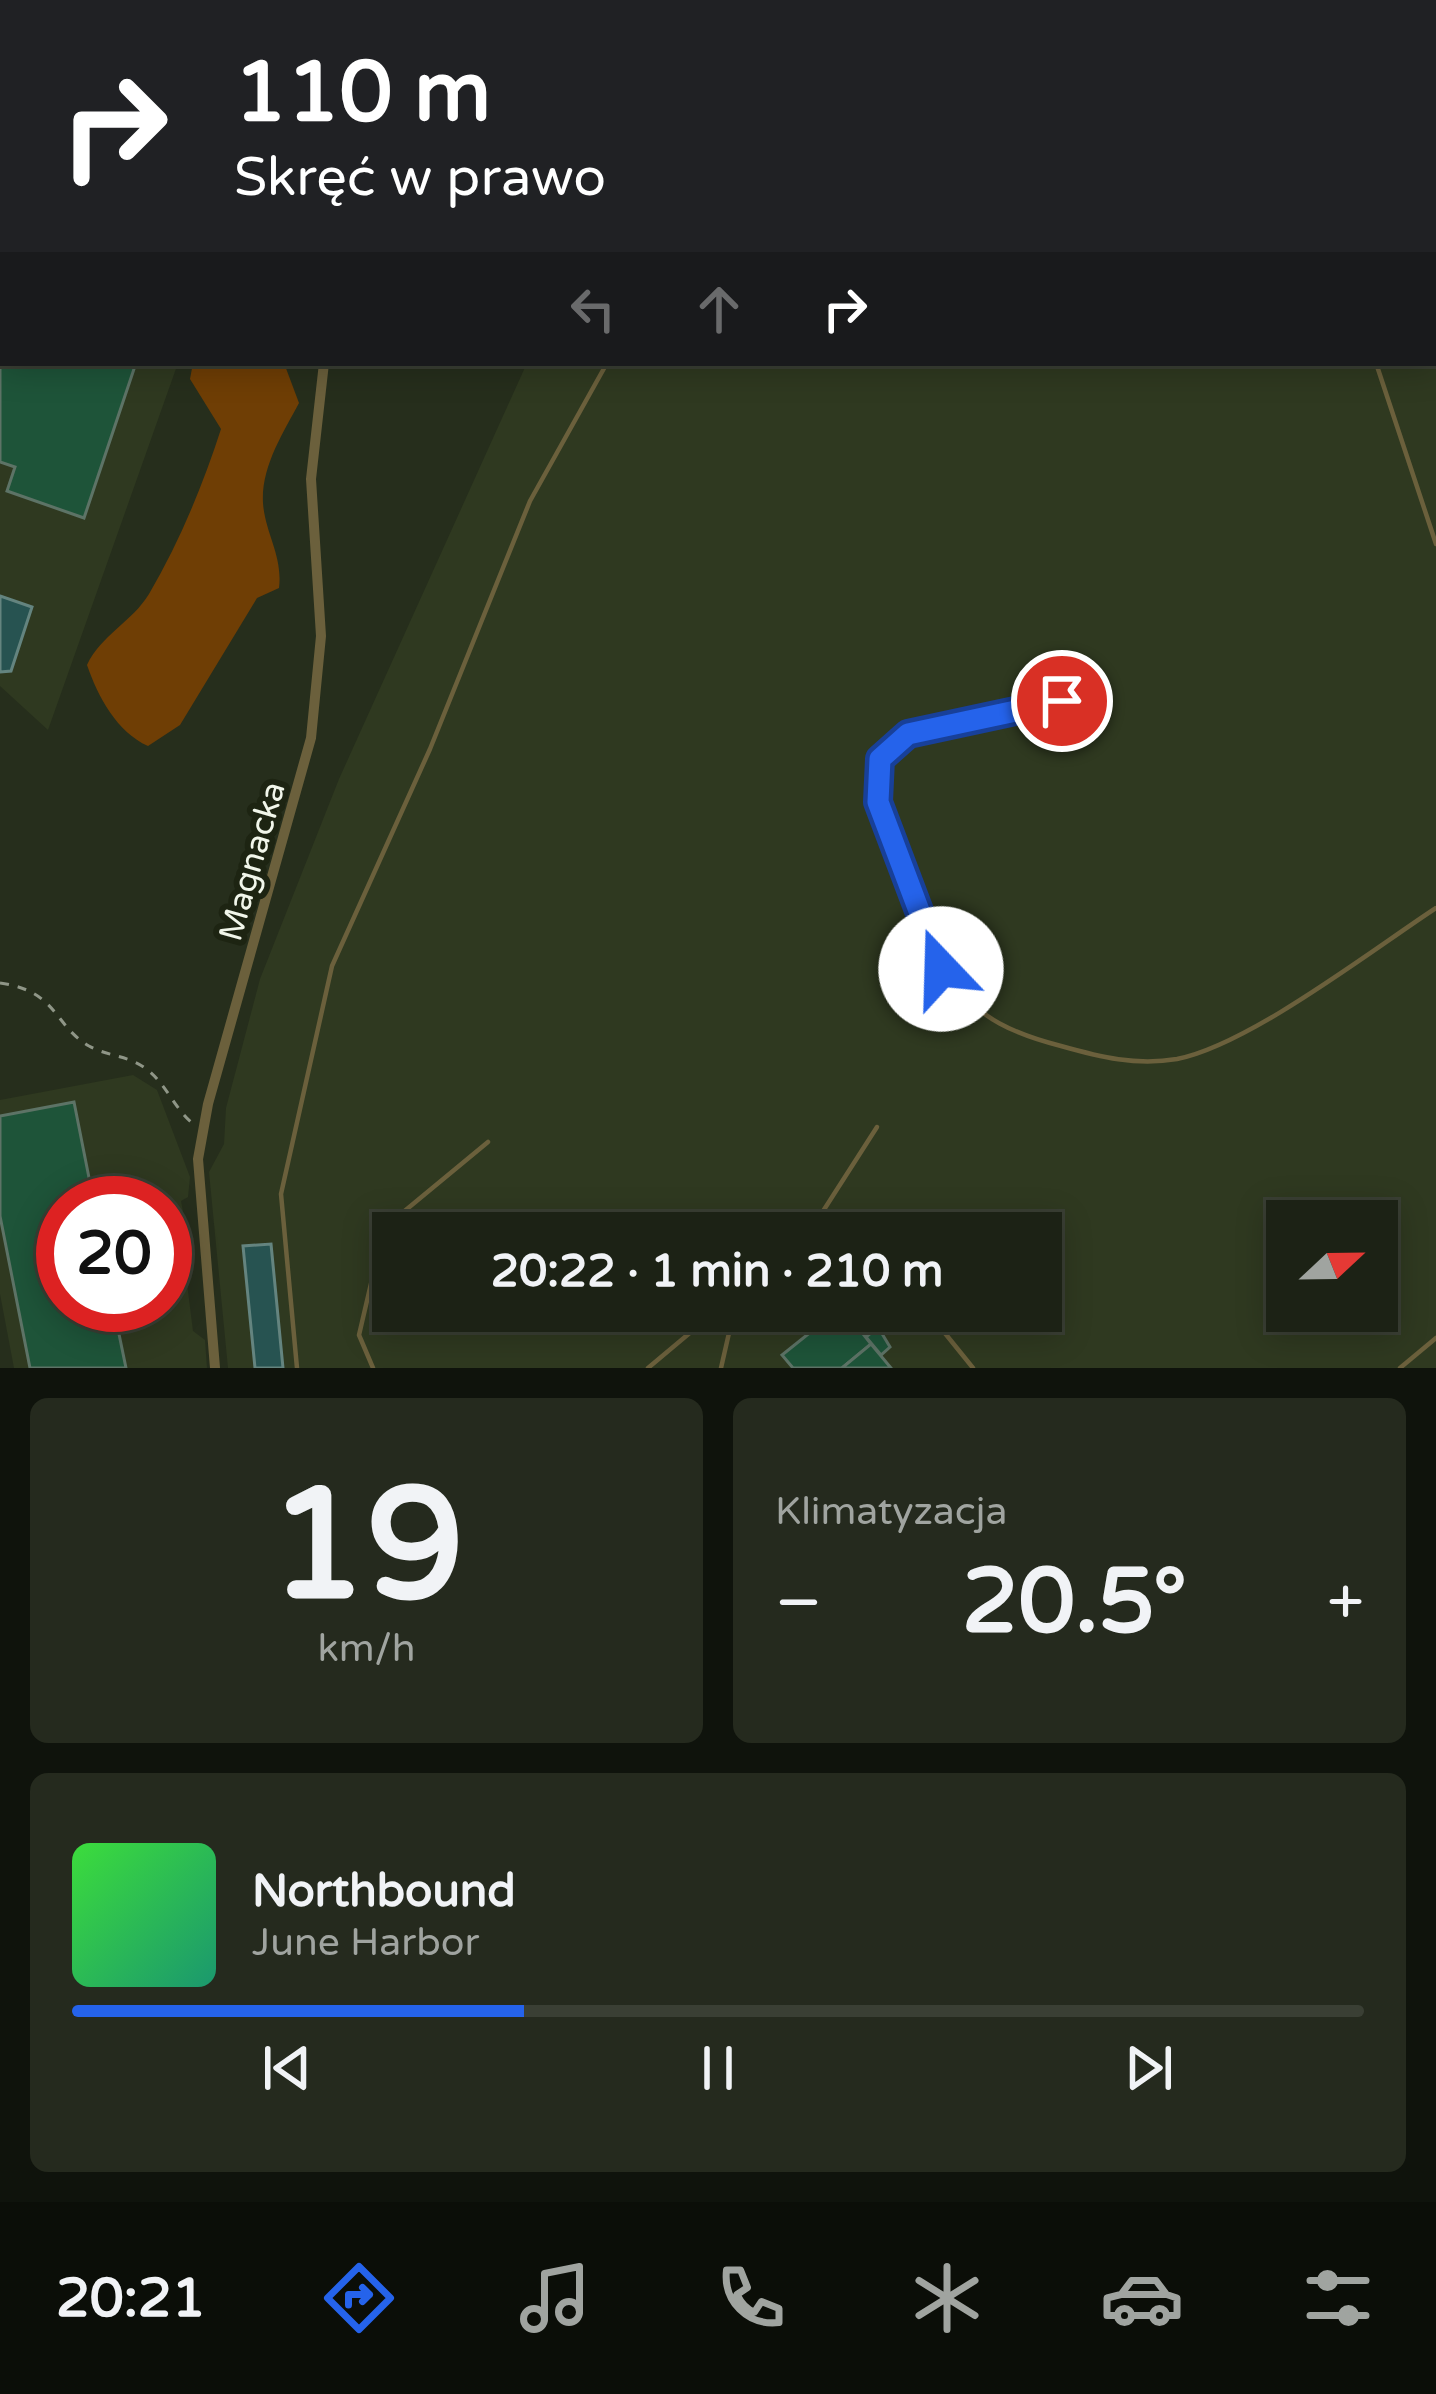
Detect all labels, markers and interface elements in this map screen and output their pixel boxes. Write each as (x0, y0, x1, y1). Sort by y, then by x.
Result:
text: 110 m (234, 43, 491, 144)
icon: right (36, 48, 192, 204)
text: Skręć w prawo (234, 145, 606, 210)
icon: left (560, 276, 626, 342)
icon: ahead (686, 276, 752, 342)
icon: right (812, 276, 878, 342)
pin (1011, 650, 1113, 752)
icon: arrive (1029, 668, 1095, 734)
street label: Magnacka (211, 777, 294, 945)
position arrow (878, 906, 1004, 1032)
speed limit sign: 20 (36, 1176, 192, 1332)
north arrow (1266, 1200, 1398, 1332)
map controls (1266, 1200, 1398, 1332)
text: 20:22 · 1 min · 210 m (491, 1245, 943, 1299)
text: 19 (269, 1453, 464, 1641)
text: Klimatyzacja (775, 1488, 1007, 1535)
text: 20.5° (962, 1548, 1187, 1657)
text: − (775, 1563, 822, 1643)
text: + (1327, 1563, 1364, 1643)
text: km/h (317, 1625, 416, 1672)
text: Northbound (252, 1865, 516, 1919)
text: June Harbor (252, 1919, 479, 1966)
icon: previous (254, 2035, 320, 2101)
icon: pause (685, 2035, 751, 2101)
icon: next (1116, 2035, 1182, 2101)
icon: directions (317, 2256, 401, 2340)
icon: music (513, 2256, 597, 2340)
icon: phone (709, 2256, 793, 2340)
icon: climate (905, 2256, 989, 2340)
icon: car (1100, 2256, 1184, 2340)
icon: filters (1296, 2256, 1380, 2340)
text: 20:21 (56, 2266, 206, 2331)

